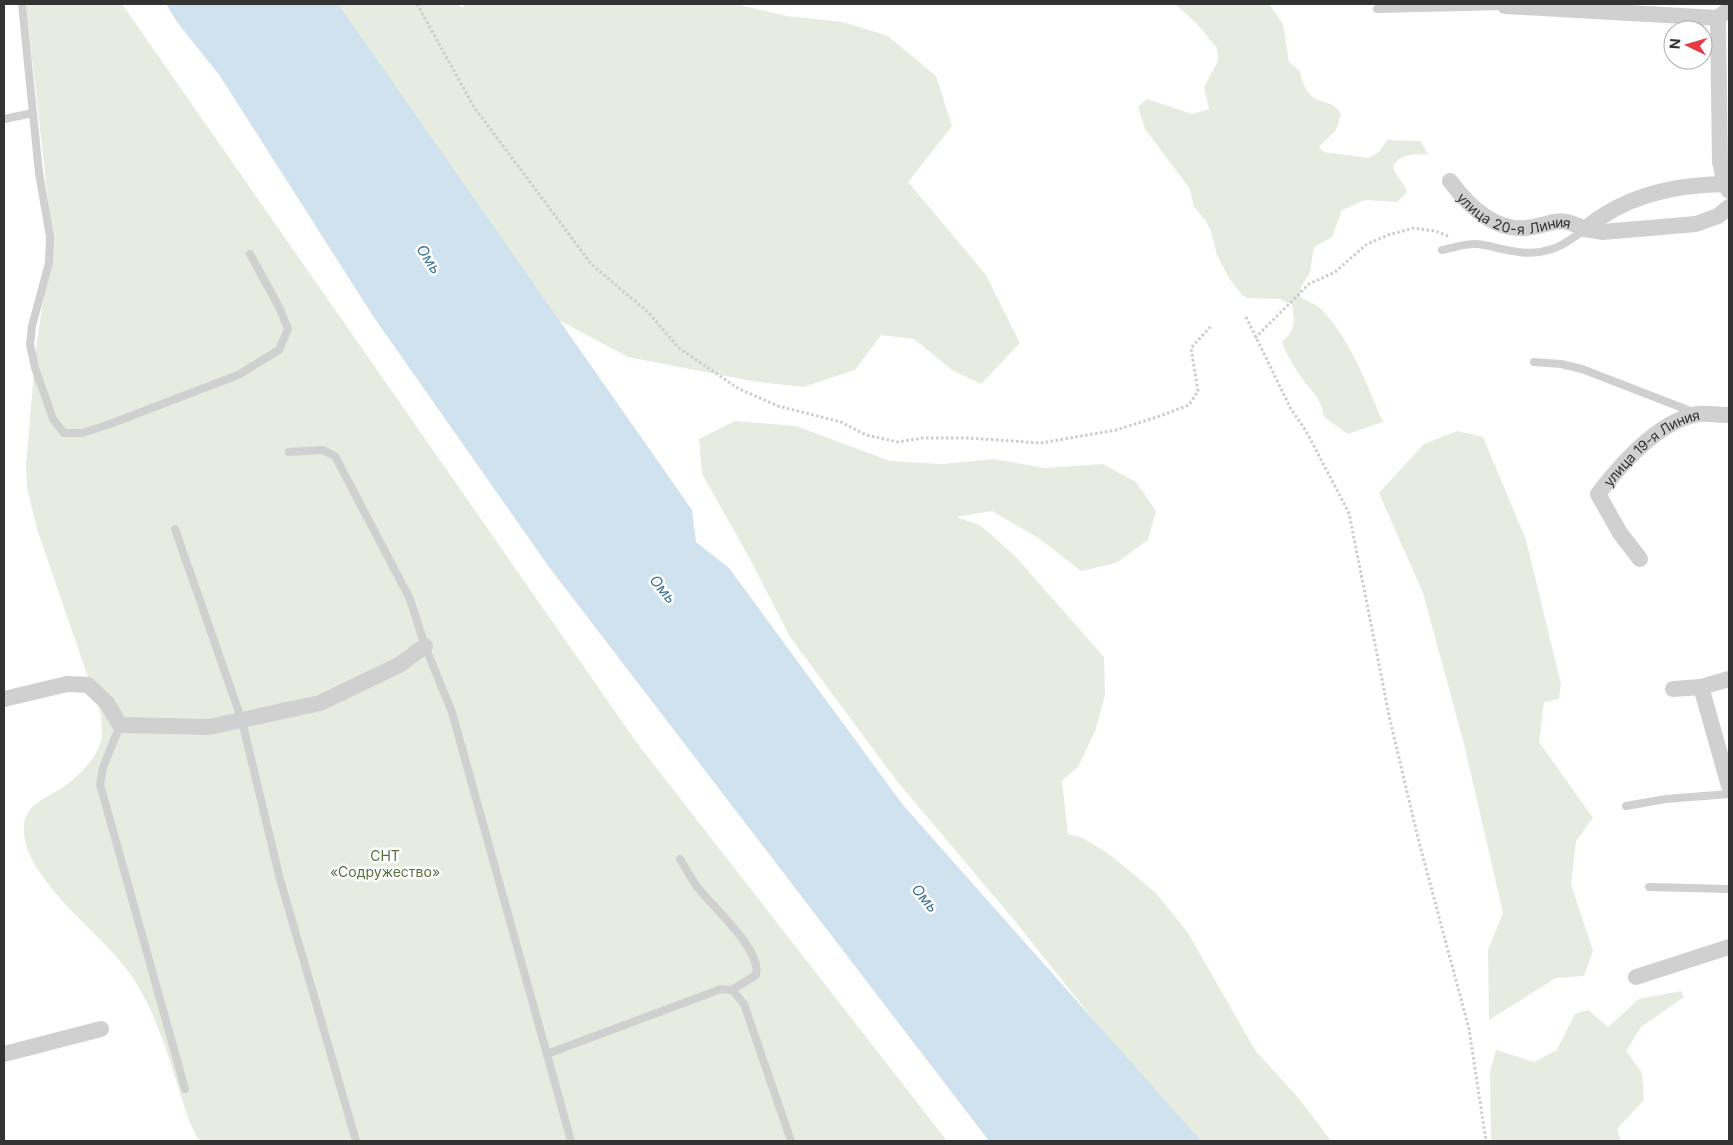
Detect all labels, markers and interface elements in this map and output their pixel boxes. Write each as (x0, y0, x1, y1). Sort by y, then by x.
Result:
north arrow (1663, 20, 1713, 70)
text: N (1666, 38, 1683, 50)
street label: улица 20-я Линия (1454, 188, 1573, 237)
water label: Омь (412, 241, 446, 277)
street label: улица 19-я Линия (1599, 405, 1701, 489)
water label: Омь (646, 571, 680, 607)
park label: СНТ «Содружество» (330, 847, 440, 880)
water label: Омь (908, 880, 942, 916)

